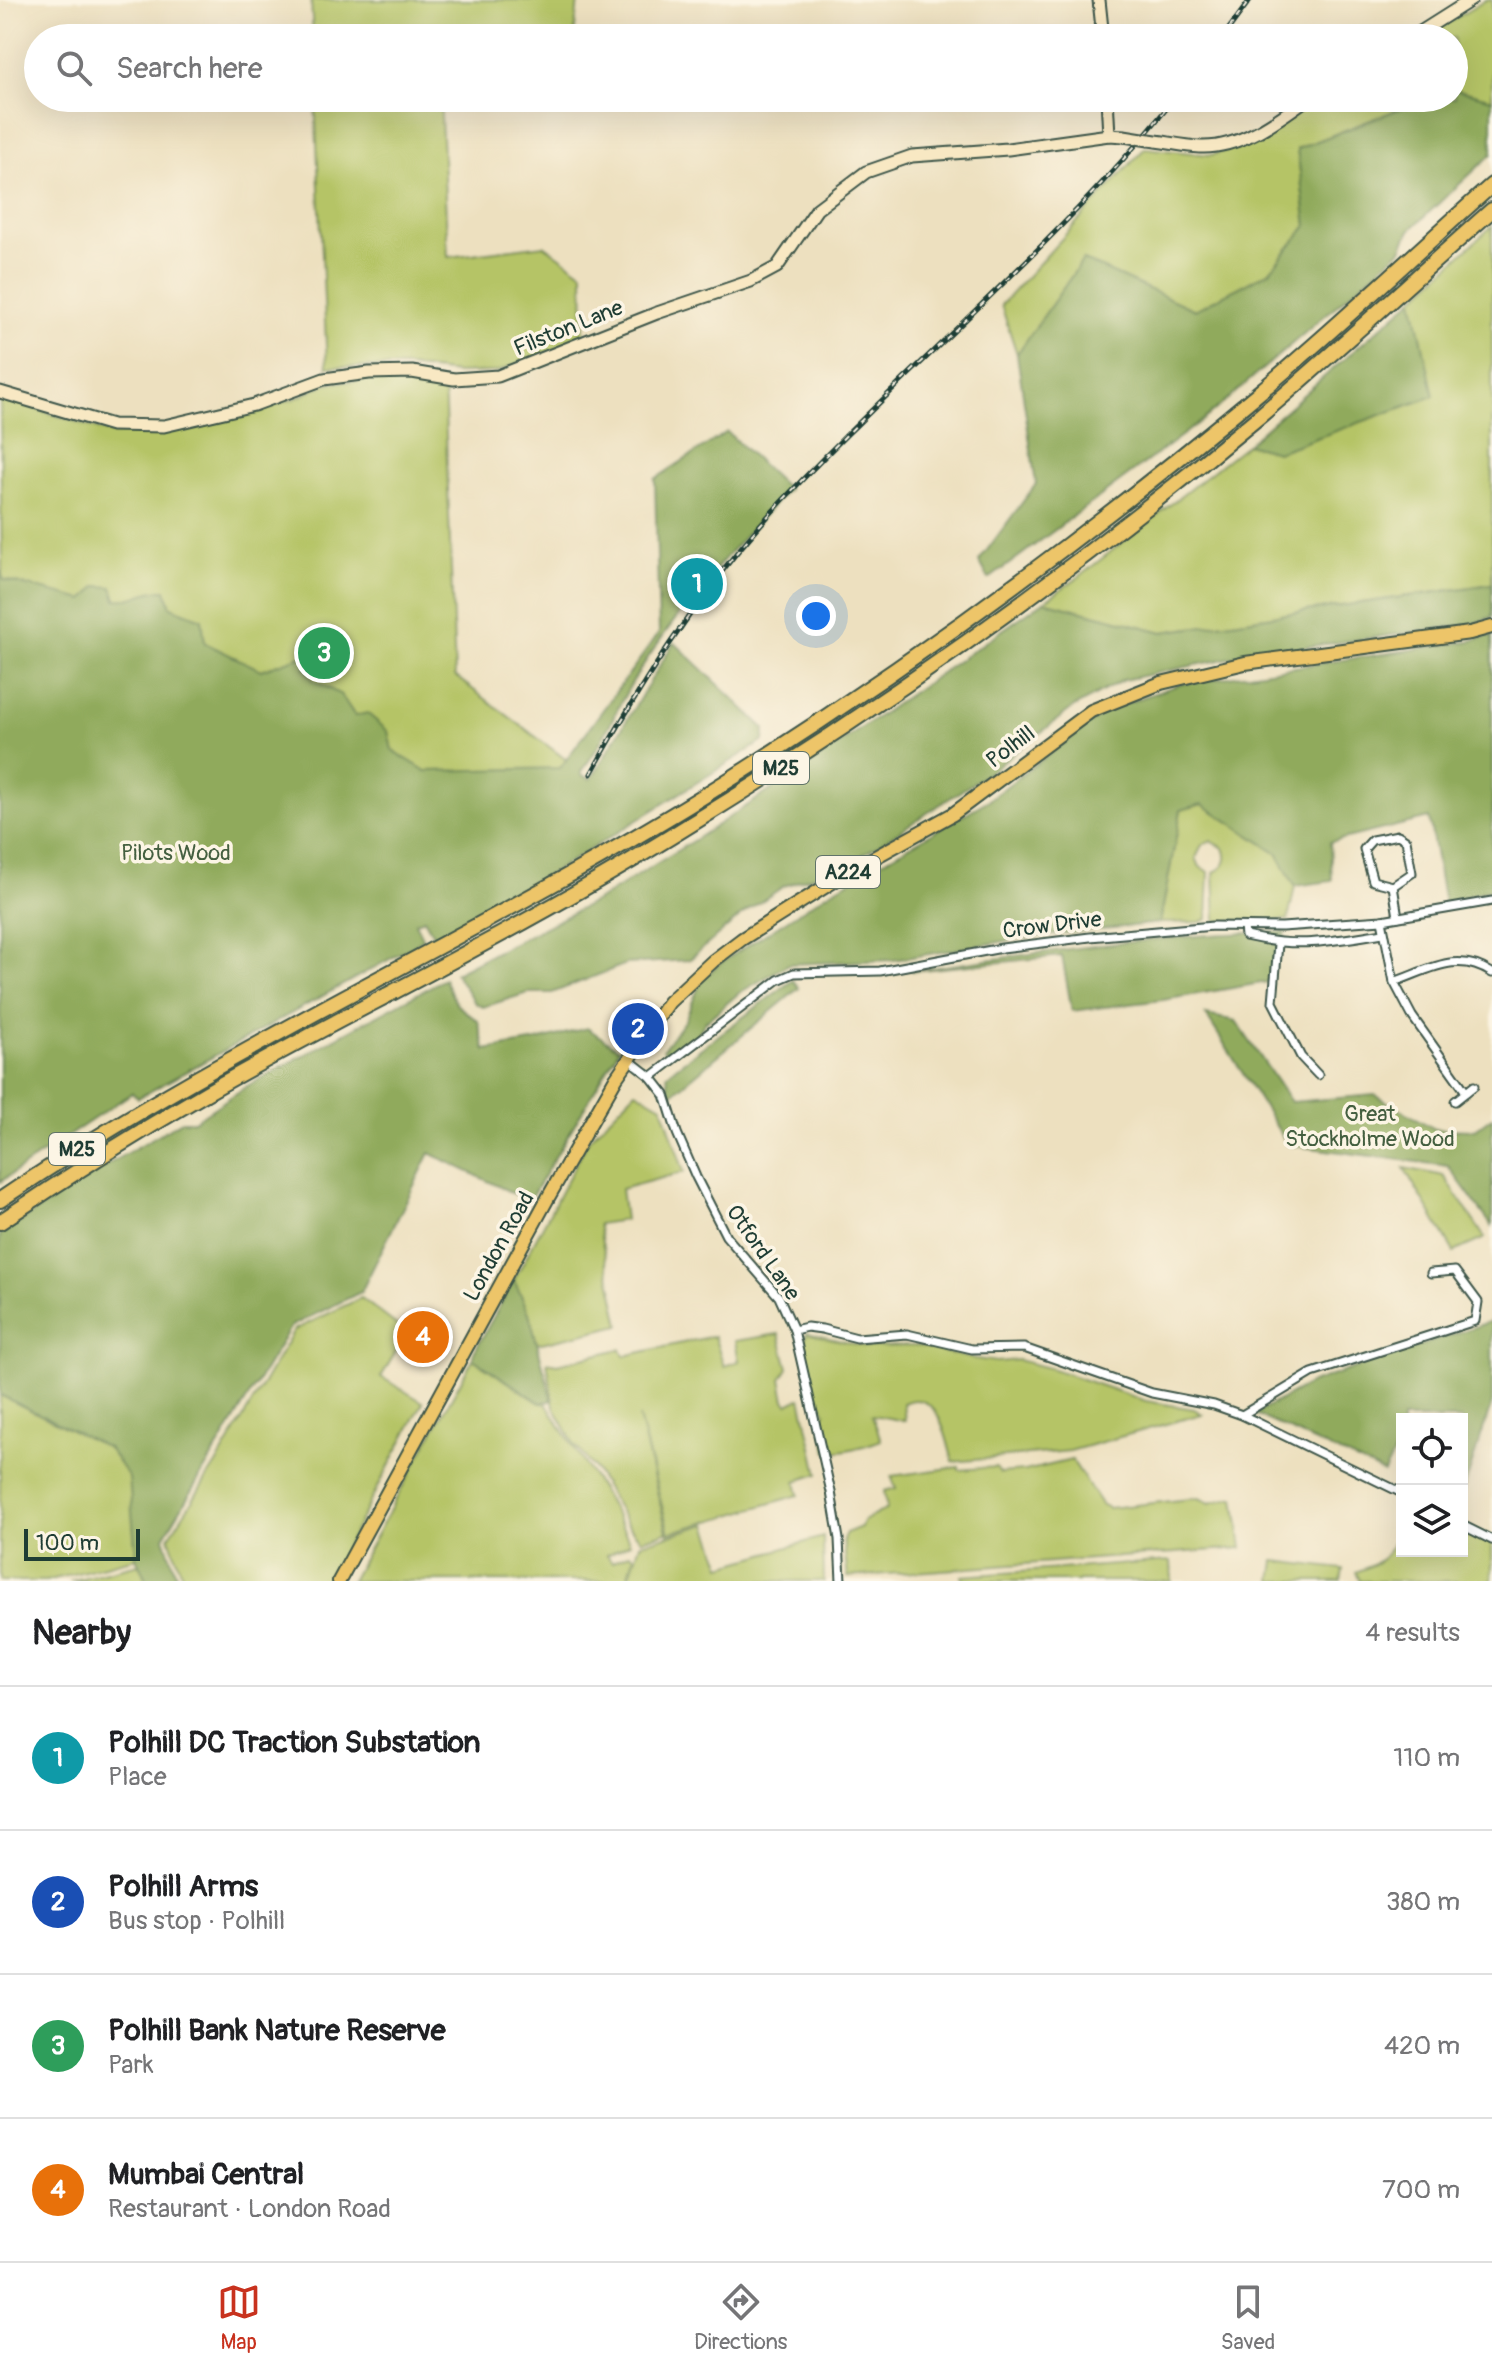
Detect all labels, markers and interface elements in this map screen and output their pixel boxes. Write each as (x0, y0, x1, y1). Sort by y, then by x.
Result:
search box (24, 24, 1468, 112)
icon: search (52, 46, 96, 90)
text: Search here (116, 50, 263, 87)
street label: Filston Lane (510, 293, 627, 362)
pin: 1 (671, 554, 723, 614)
your location (796, 596, 836, 636)
pin: 3 (298, 623, 350, 683)
street label: Polhill (981, 719, 1041, 774)
road number: M25 (753, 752, 809, 784)
park label: Pilots Wood (121, 839, 231, 867)
road number: A224 (816, 856, 880, 888)
street label: Crow Drive (1001, 905, 1103, 945)
pin: 2 (612, 999, 664, 1059)
park label: Great Stockholme Wood (1285, 1100, 1455, 1153)
road number: M25 (49, 1133, 105, 1165)
street label: London Road (457, 1187, 540, 1306)
street label: Otford Lane (720, 1199, 806, 1306)
pin: 4 (397, 1307, 449, 1367)
map controls (1396, 1413, 1468, 1557)
button: locate (1396, 1413, 1468, 1485)
button: layers (1396, 1485, 1468, 1557)
scale bar (24, 1525, 140, 1561)
text: 100 m (36, 1529, 99, 1557)
text: Nearby (32, 1612, 131, 1655)
text: 4 results (1365, 1617, 1460, 1649)
text: Polhill DC Traction Substation (108, 1724, 481, 1761)
text: 1 (53, 1742, 63, 1774)
text: 110 m (1393, 1742, 1460, 1774)
text: Place (108, 1761, 167, 1793)
text: Polhill Arms (108, 1868, 258, 1905)
text: 2 (51, 1886, 65, 1918)
text: 380 m (1386, 1886, 1460, 1918)
text: Bus stop · Polhill (108, 1905, 285, 1937)
text: Polhill Bank Nature Reserve (108, 2012, 446, 2049)
text: 3 (51, 2030, 65, 2062)
text: 420 m (1384, 2030, 1460, 2062)
text: Park (108, 2049, 154, 2081)
text: Mumbai Central (108, 2156, 304, 2193)
text: 4 (50, 2174, 66, 2206)
text: 700 m (1382, 2174, 1460, 2206)
text: Restaurant · London Road (108, 2193, 391, 2225)
tab: Map (217, 2280, 261, 2356)
tab: Directions (694, 2280, 787, 2356)
tab: Saved (1221, 2280, 1275, 2356)

